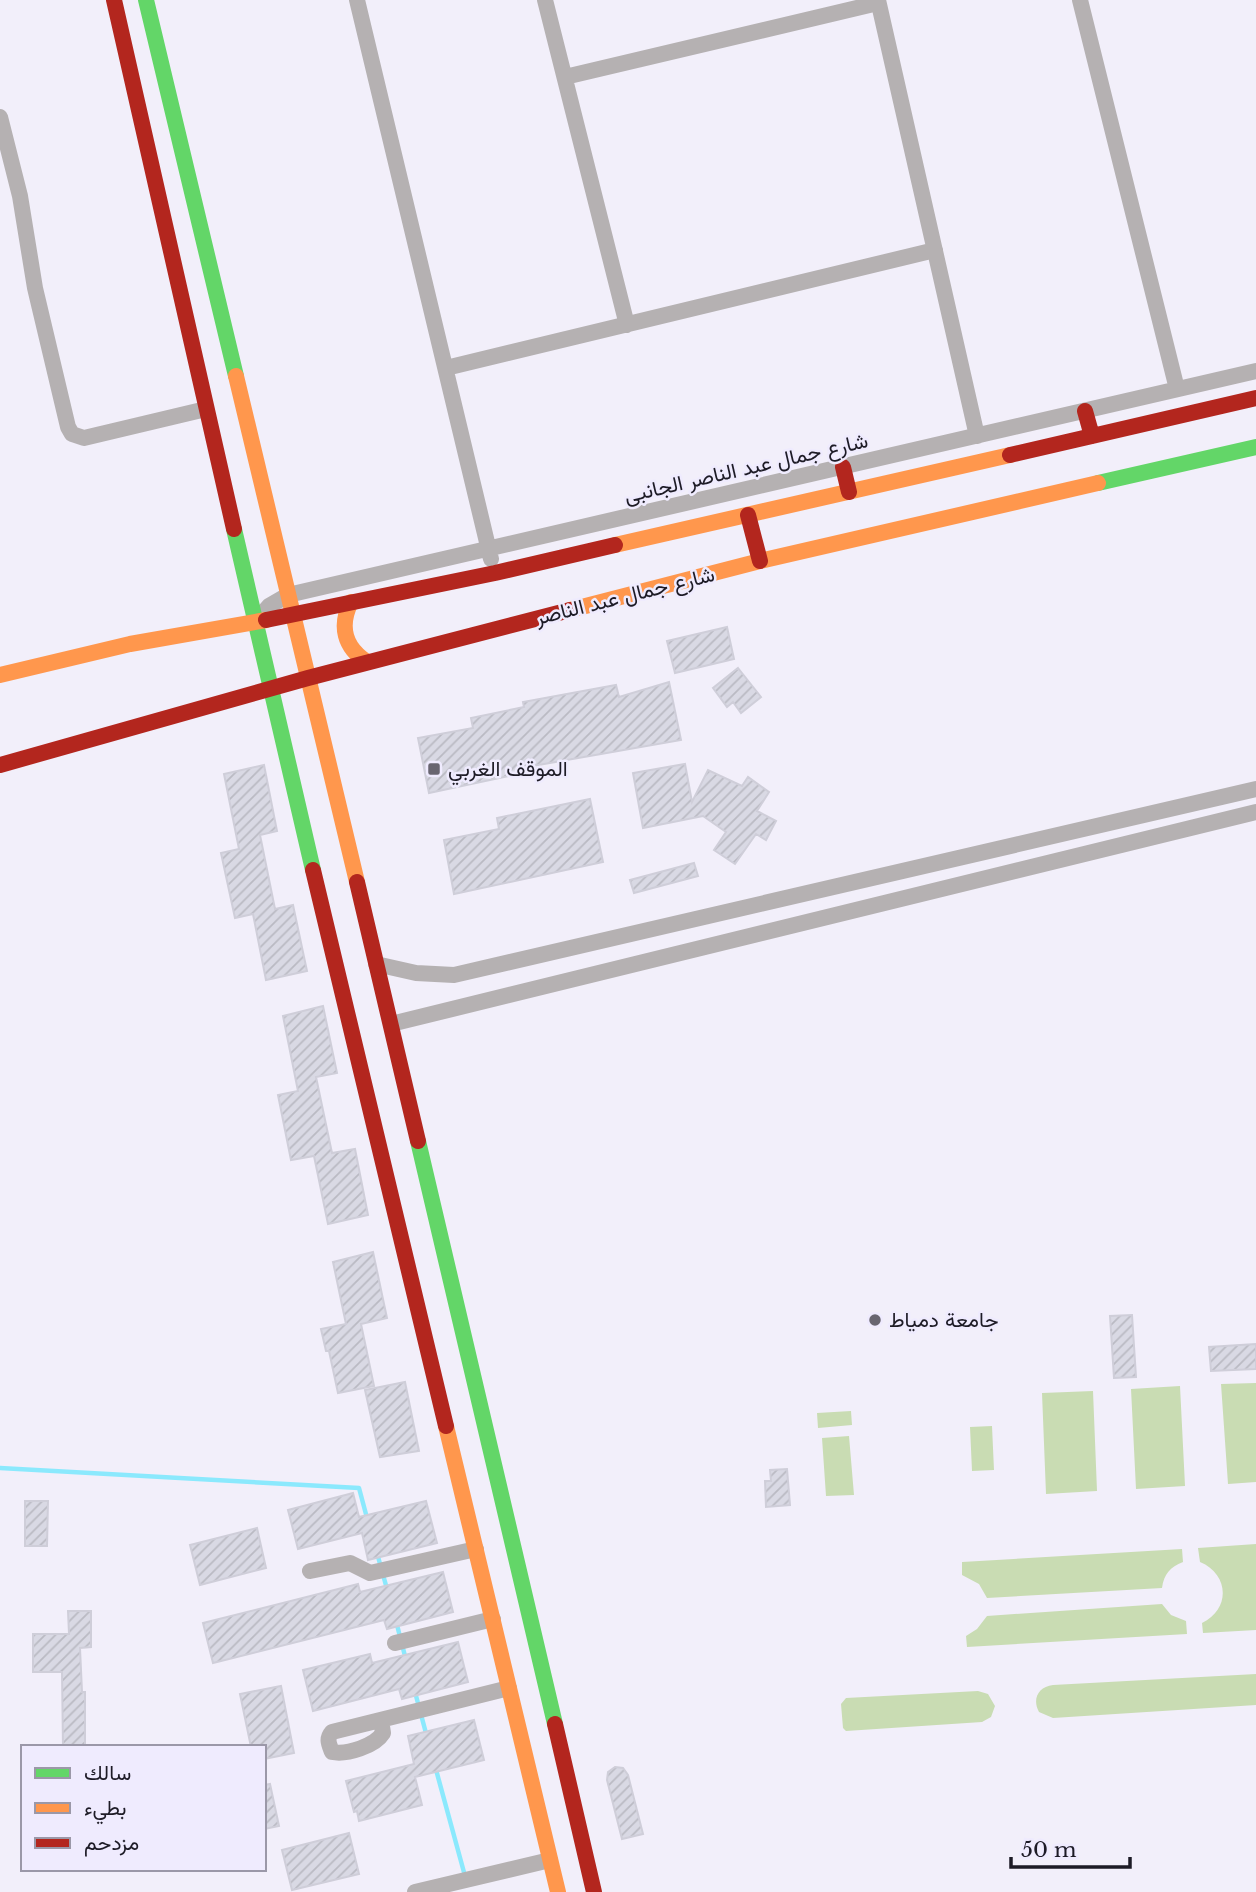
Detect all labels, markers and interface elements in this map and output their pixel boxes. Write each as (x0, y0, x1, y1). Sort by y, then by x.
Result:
street label: شارع جمال عبد الناصر الجانبى (622, 427, 871, 510)
street label: شارع جمال عبد الناصر (532, 561, 718, 632)
place label: الموقف الغربي (448, 756, 568, 786)
marker: الموقف الغربي (426, 761, 442, 777)
place label: جامعة دمياط (889, 1307, 999, 1333)
marker: جامعة دمياط (867, 1312, 883, 1328)
legend (21, 1745, 266, 1871)
text: سالك (84, 1760, 131, 1786)
text: بطيء (84, 1795, 127, 1825)
scale bar (1011, 1826, 1130, 1870)
text: مزدحم (84, 1830, 139, 1857)
text: 50 m (1021, 1837, 1077, 1863)

